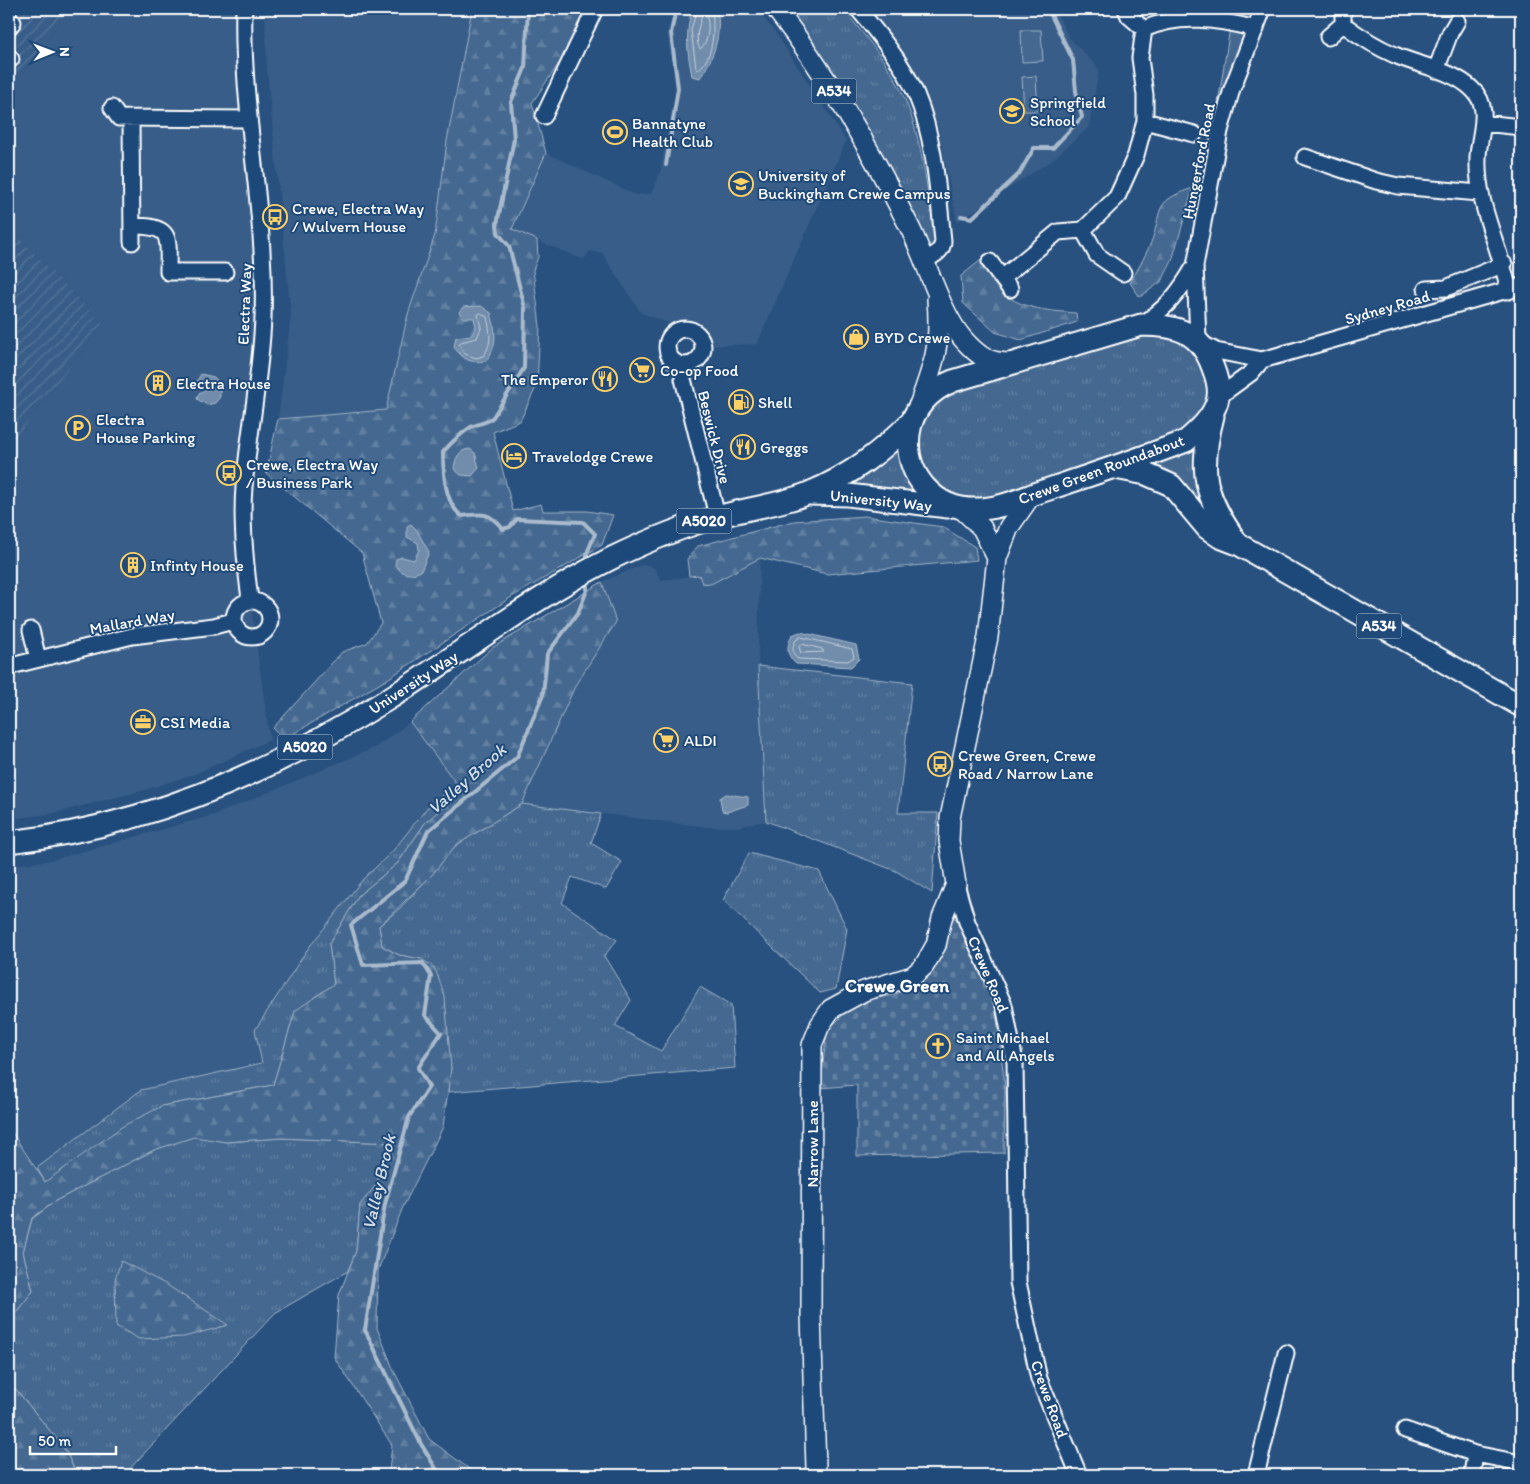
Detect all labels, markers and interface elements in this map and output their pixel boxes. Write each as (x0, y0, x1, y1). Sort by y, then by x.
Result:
north arrow (28, 28, 78, 78)
text: N (56, 47, 73, 57)
road number: A534 (812, 78, 856, 104)
place label: Springfield School (1030, 93, 1106, 130)
school or university icon: Springfield School (999, 98, 1025, 124)
street label: Hungerford Road (1178, 101, 1219, 221)
place label: Bannatyne Health Club (632, 114, 713, 151)
sports icon: Bannatyne Health Club (602, 119, 628, 145)
place label: University of Buckingham Crewe Campus (758, 166, 951, 203)
school or university icon: University of Buckingham Crewe Campus (728, 171, 754, 197)
place label: Crewe, Electra Way / Wulvern House (292, 199, 424, 236)
bus stop icon: Crewe, Electra Way / Wulvern House (262, 204, 288, 230)
street label: Electra Way (234, 262, 255, 345)
street label: Sydney Road (1342, 286, 1432, 329)
shop icon: BYD Crewe (843, 324, 869, 350)
place label: BYD Crewe (874, 328, 950, 347)
supermarket icon: Co-op Food (629, 357, 655, 383)
place label: Co-op Food (660, 361, 739, 380)
restaurant icon: The Emperor (592, 366, 618, 392)
building icon: Electra House (145, 370, 171, 396)
place label: The Emperor (501, 370, 588, 389)
place label: Electra House (176, 374, 271, 393)
street label: Beswick Drive (694, 389, 735, 486)
fuel station icon: Shell (728, 389, 754, 415)
place label: Shell (758, 393, 793, 412)
place label: Electra House Parking (96, 410, 196, 447)
parking icon: Electra House Parking (65, 415, 91, 441)
street label: Crewe Green Roundabout (1016, 431, 1187, 508)
restaurant icon: Greggs (730, 434, 756, 460)
place label: Greggs (760, 438, 808, 457)
hotel icon: Travelodge Crewe (501, 443, 527, 469)
place label: Travelodge Crewe (532, 447, 654, 466)
place label: Crewe, Electra Way / Business Park (246, 455, 378, 492)
bus stop icon: Crewe, Electra Way / Business Park (216, 460, 242, 486)
street label: University Way (829, 486, 933, 515)
road number: A5020 (676, 508, 732, 534)
building icon: Infinty House (120, 552, 146, 578)
place label: Infinty House (150, 556, 244, 575)
street label: Mallard Way (88, 605, 177, 638)
road number: A534 (1356, 614, 1402, 638)
street label: University Way (365, 646, 462, 718)
office icon: CSI Media (130, 709, 156, 735)
place label: CSI Media (160, 713, 231, 732)
supermarket icon: ALDI (653, 727, 679, 753)
place label: ALDI (684, 731, 717, 750)
road number: A5020 (278, 734, 332, 760)
water label: Valley Brook (423, 738, 512, 819)
place label: Crewe Green, Crewe Road / Narrow Lane (958, 746, 1096, 783)
bus stop icon: Crewe Green, Crewe Road / Narrow Lane (927, 751, 953, 777)
street label: Crewe Road (964, 933, 1013, 1016)
district label: Crewe Green (845, 974, 950, 997)
place label: Saint Michael and All Angels (956, 1028, 1055, 1065)
church icon: Saint Michael and All Angels (925, 1033, 951, 1059)
street label: Narrow Lane (803, 1100, 822, 1188)
water label: Valley Brook (357, 1131, 401, 1232)
street label: Crewe Road (1027, 1358, 1072, 1441)
scale bar (30, 1424, 116, 1456)
text: 50 m (38, 1432, 71, 1450)

